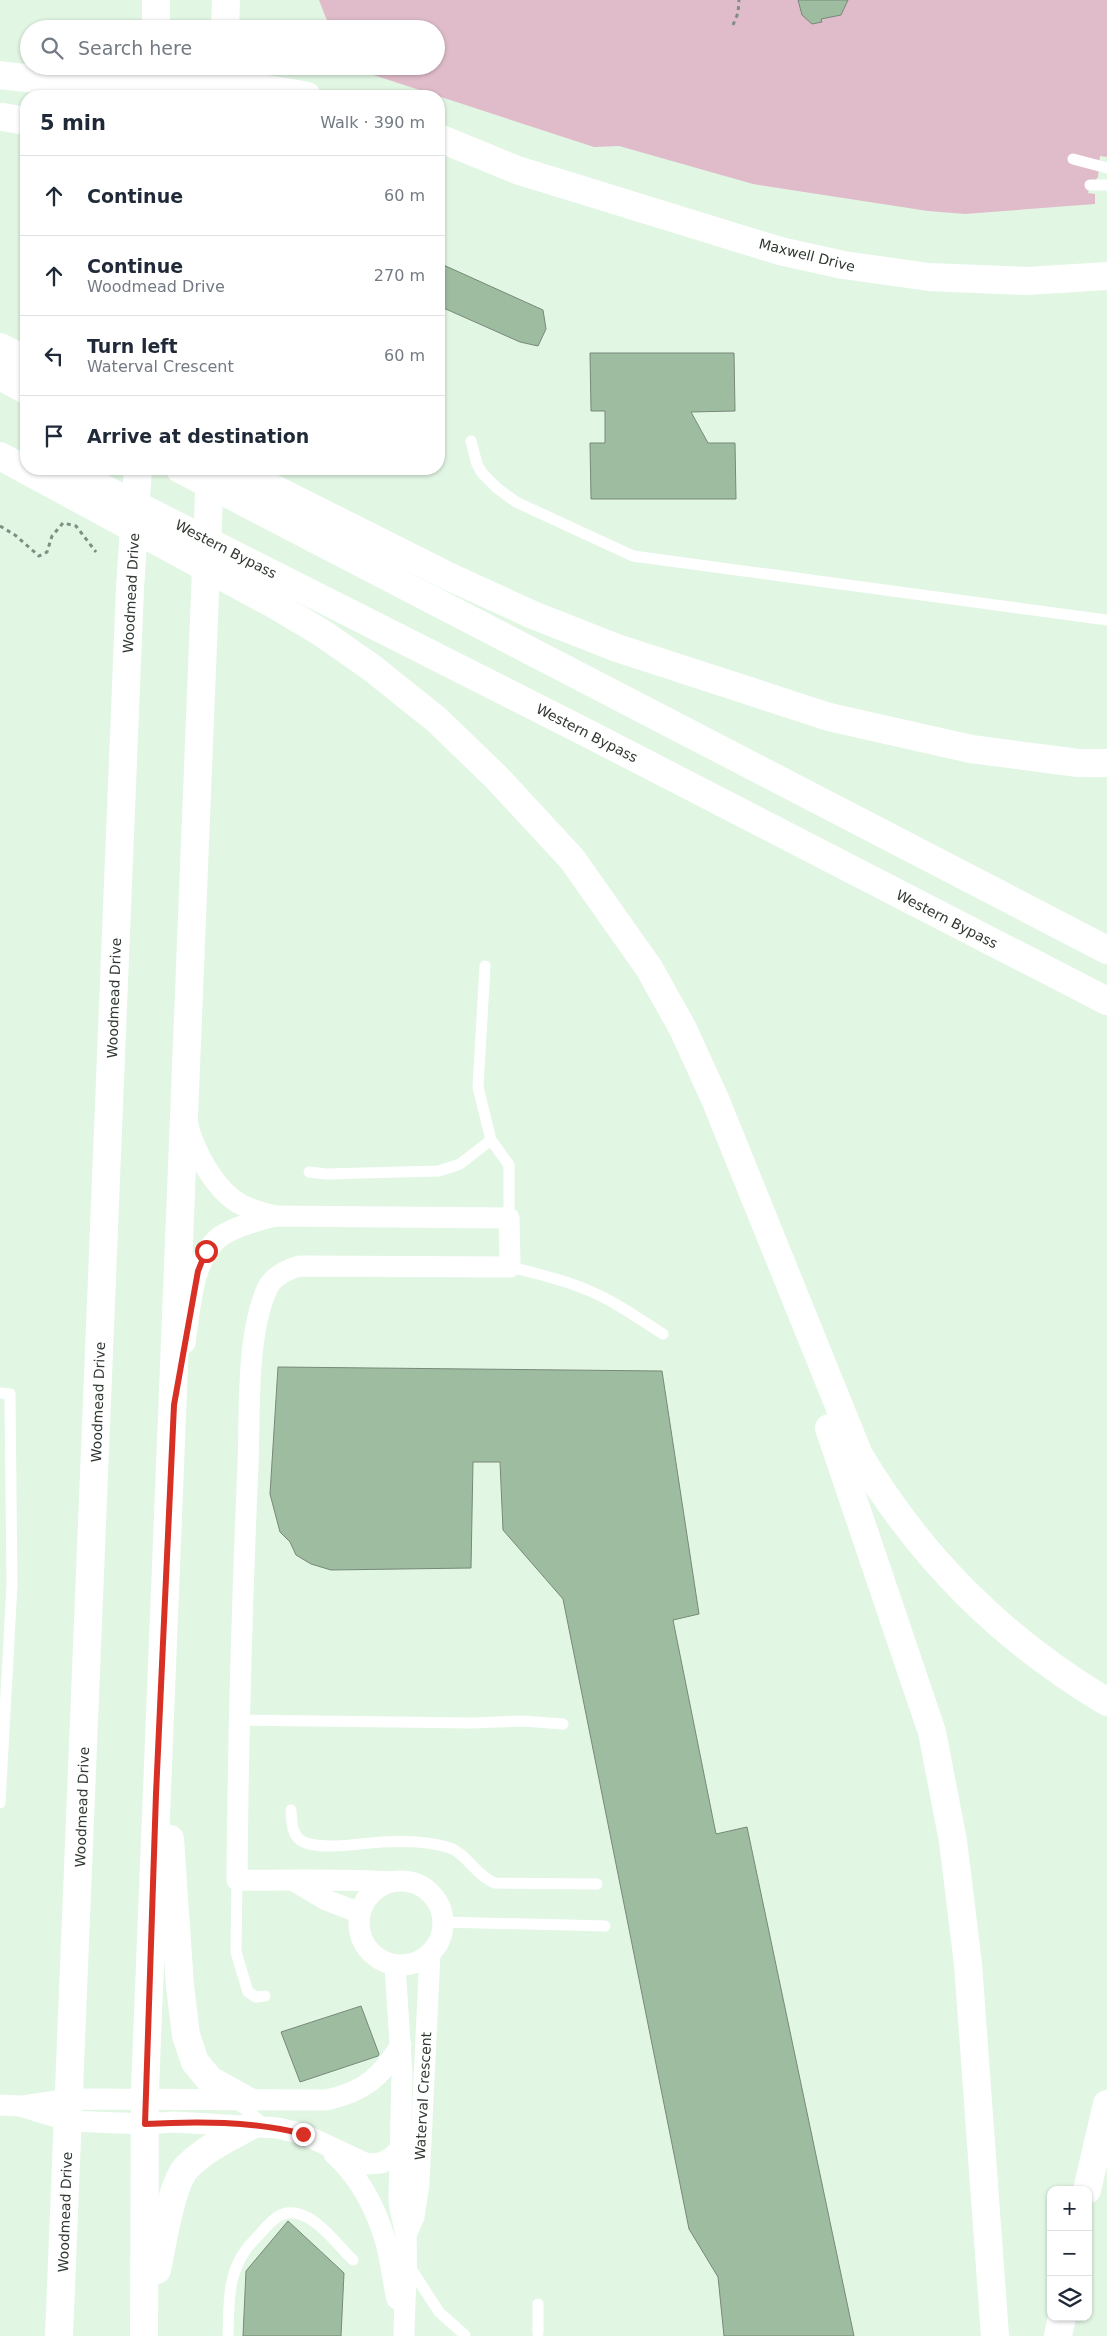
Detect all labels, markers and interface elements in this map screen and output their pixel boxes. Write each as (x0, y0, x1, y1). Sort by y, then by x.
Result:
search box (20, 20, 445, 75)
icon: search (38, 34, 66, 62)
text: Search here (78, 37, 192, 59)
text: 5 min (40, 111, 106, 135)
text: Walk · 390 m (320, 113, 425, 132)
icon: ahead (40, 182, 68, 210)
text: Continue (87, 185, 183, 207)
text: 60 m (384, 186, 425, 205)
street label: Maxwell Drive (757, 235, 857, 275)
text: Continue (87, 255, 183, 277)
icon: ahead (40, 262, 68, 290)
text: 270 m (374, 266, 425, 285)
text: Woodmead Drive (87, 277, 225, 296)
text: Turn left (87, 335, 178, 357)
icon: left (40, 342, 68, 370)
text: 60 m (384, 346, 425, 365)
text: Waterval Crescent (87, 357, 234, 376)
icon: arrive (40, 422, 68, 450)
text: Arrive at destination (87, 425, 309, 447)
street label: Western Bypass (173, 516, 279, 582)
street label: Woodmead Drive (120, 532, 142, 654)
street label: Western Bypass (534, 700, 640, 766)
street label: Western Bypass (894, 886, 1000, 952)
street label: Woodmead Drive (104, 937, 124, 1059)
route start (195, 1240, 218, 1263)
street label: Woodmead Drive (88, 1341, 108, 1463)
street label: Woodmead Drive (72, 1746, 92, 1868)
street label: Waterval Crescent (412, 2031, 434, 2161)
route end (292, 2123, 315, 2146)
street label: Woodmead Drive (55, 2151, 75, 2273)
map controls (1047, 2186, 1092, 2321)
button: + (1047, 2186, 1092, 2231)
button: − (1047, 2231, 1092, 2276)
button: layers (1047, 2276, 1092, 2321)

